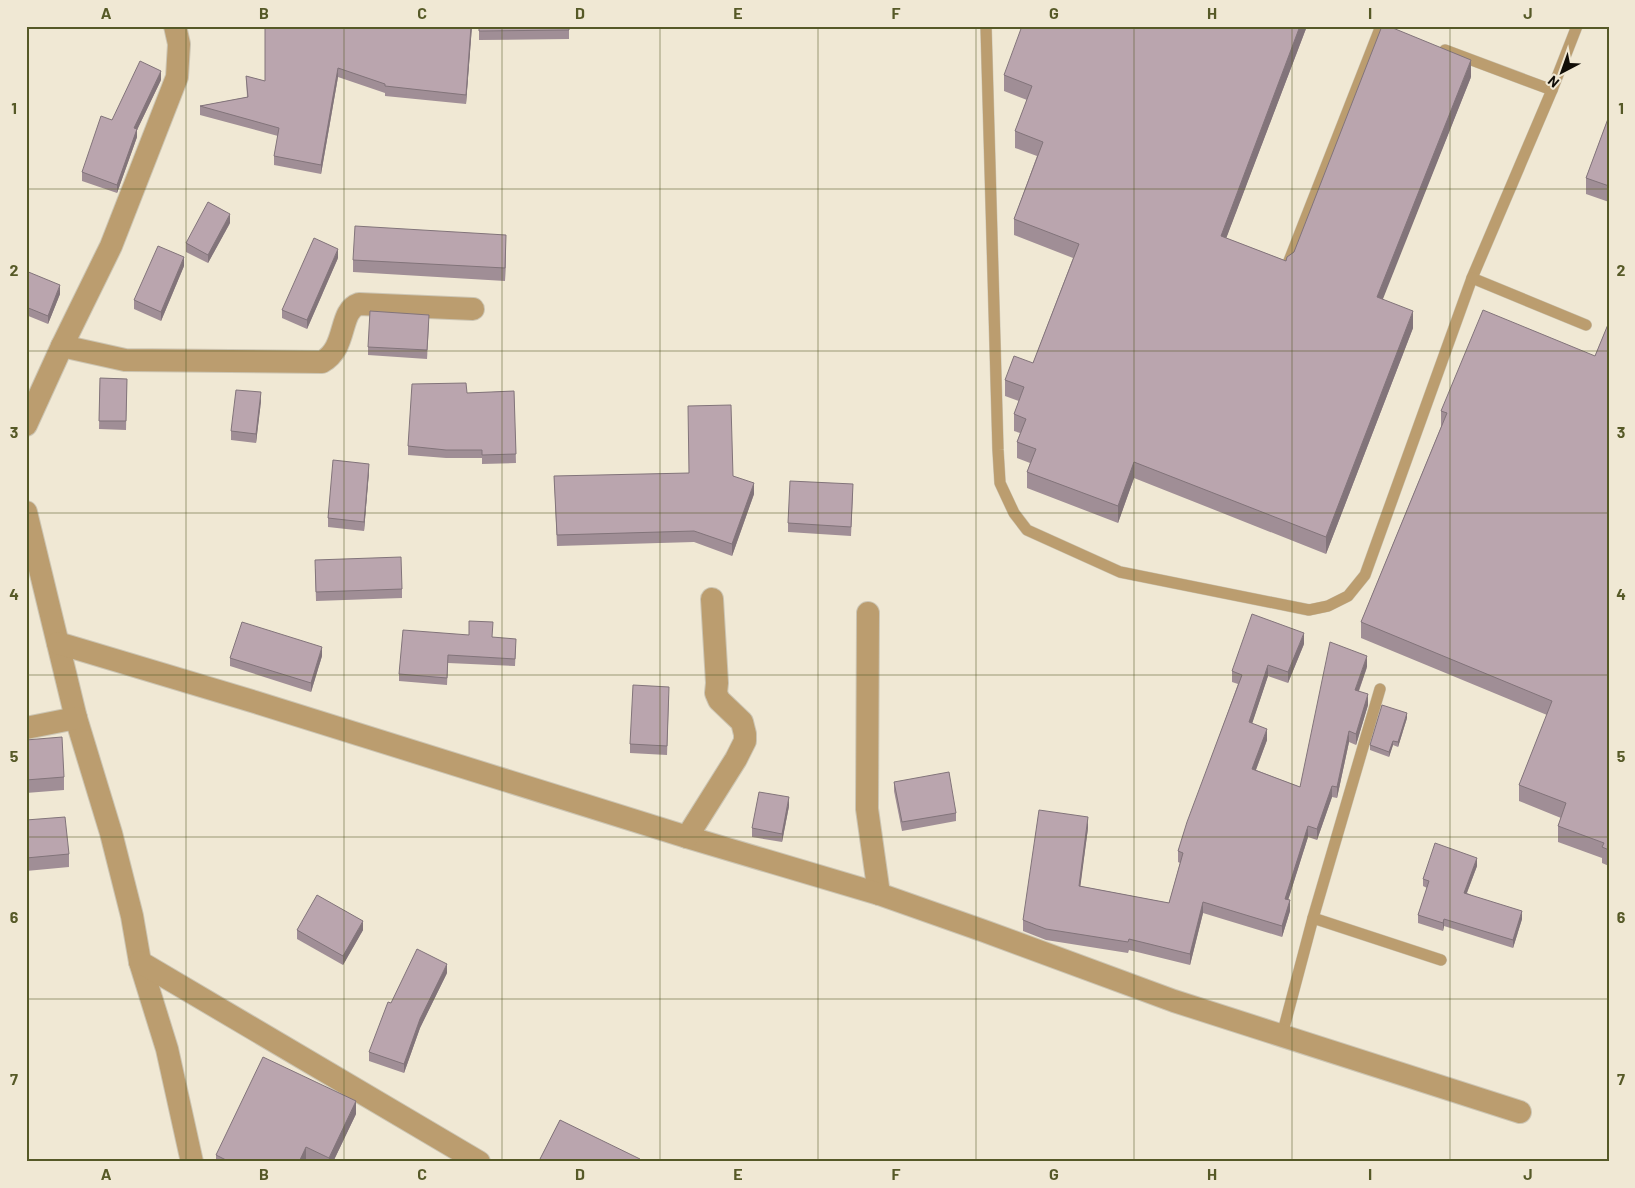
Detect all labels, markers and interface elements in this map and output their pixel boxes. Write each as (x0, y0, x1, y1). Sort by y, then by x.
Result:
text: A (101, 3, 112, 22)
text: B (259, 3, 269, 22)
text: C (417, 3, 427, 22)
text: D (575, 3, 585, 22)
text: E (733, 3, 743, 22)
text: F (892, 3, 901, 22)
text: G (1049, 3, 1059, 22)
text: H (1207, 3, 1217, 22)
text: I (1368, 3, 1372, 22)
text: J (1523, 3, 1533, 22)
north arrow (1538, 48, 1588, 98)
text: N (1544, 73, 1562, 92)
text: 1 (11, 98, 17, 117)
text: 1 (1618, 98, 1624, 117)
text: 2 (10, 260, 19, 279)
text: 2 (1617, 260, 1626, 279)
text: 3 (10, 422, 18, 441)
text: 3 (1617, 422, 1625, 441)
text: 4 (9, 584, 19, 603)
text: 4 (1616, 584, 1626, 603)
text: 5 (10, 746, 19, 765)
text: 5 (1617, 746, 1626, 765)
text: 6 (10, 907, 19, 926)
text: 6 (1617, 907, 1626, 926)
text: 7 (10, 1069, 18, 1088)
text: 7 (1617, 1069, 1625, 1088)
text: A (101, 1164, 112, 1183)
text: B (259, 1164, 269, 1183)
text: C (417, 1164, 427, 1183)
text: D (575, 1164, 585, 1183)
text: E (733, 1164, 743, 1183)
text: F (892, 1164, 901, 1183)
text: G (1049, 1164, 1059, 1183)
text: H (1207, 1164, 1217, 1183)
text: I (1368, 1164, 1372, 1183)
text: J (1523, 1164, 1533, 1183)

